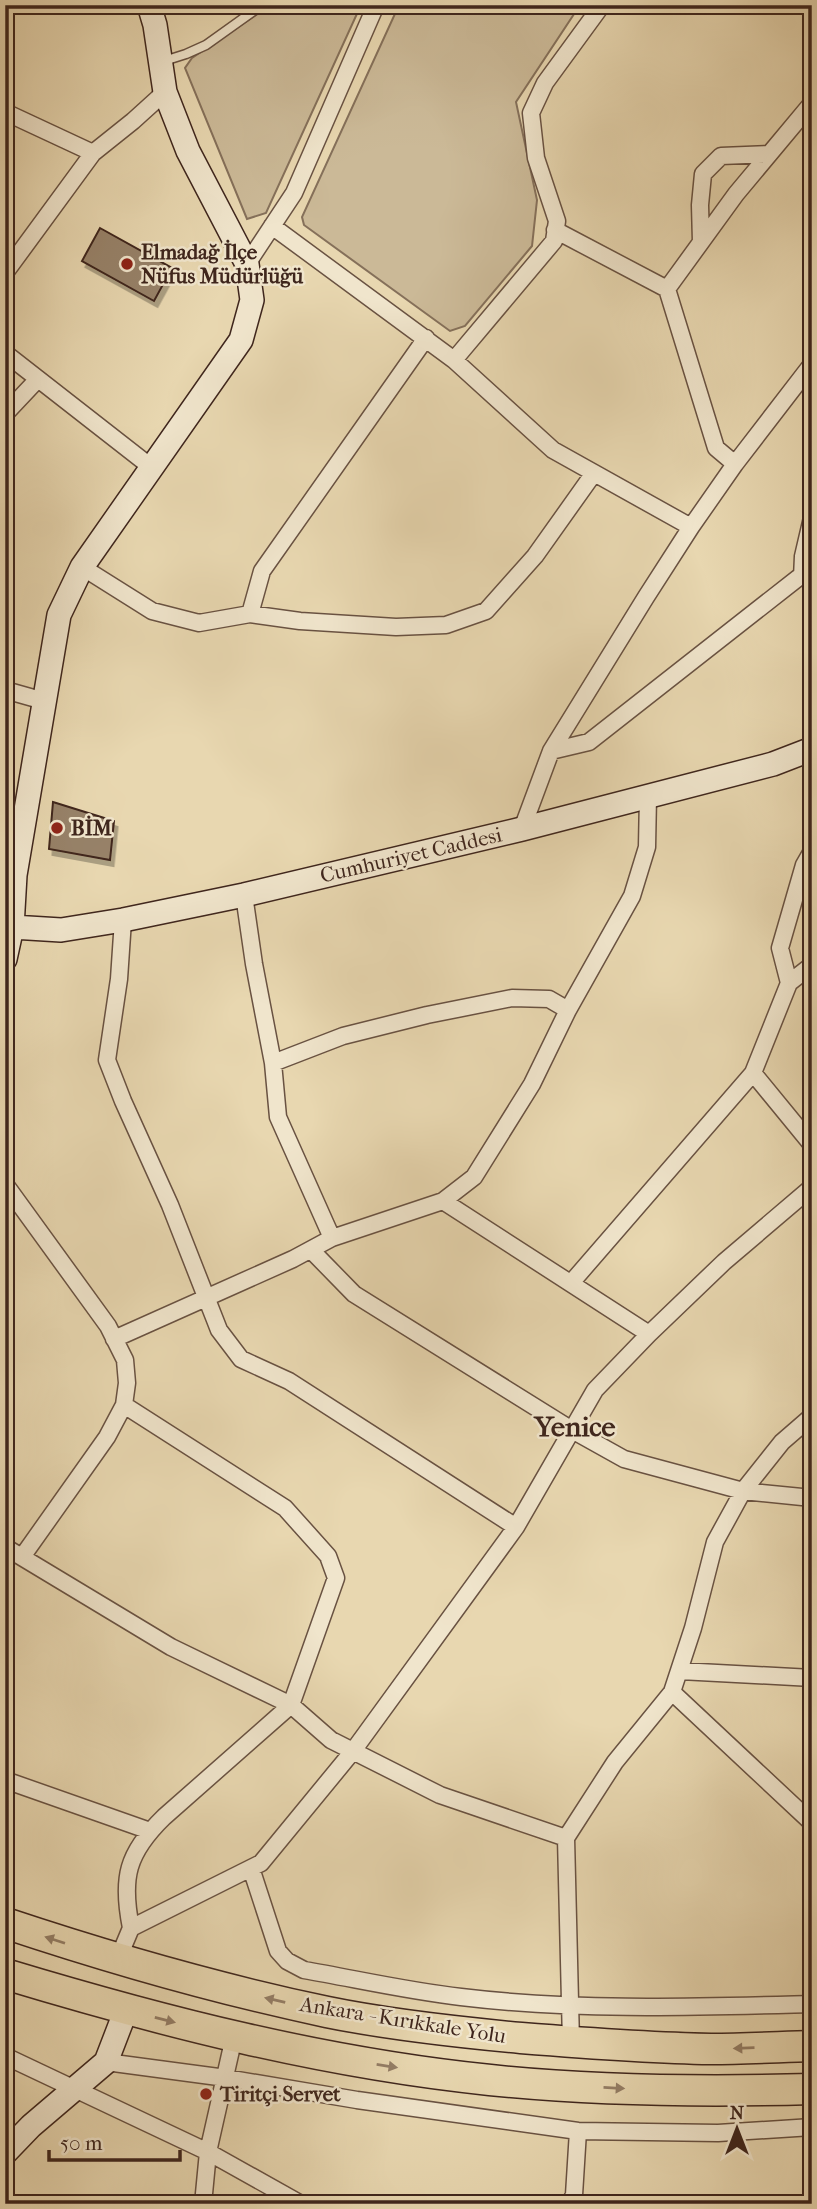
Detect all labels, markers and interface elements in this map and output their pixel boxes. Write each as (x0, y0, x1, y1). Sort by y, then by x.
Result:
place label: Elmadağ İlçe Nüfus Müdürlüğü (141, 239, 303, 288)
marker: Elmadağ İlçe Nüfus Müdürlüğü (119, 256, 135, 272)
place label: BİM (71, 815, 112, 840)
marker: BİM (49, 820, 65, 836)
street label: Cumhuriyet Caddesi (318, 822, 504, 888)
district label: Yenice (533, 1410, 616, 1443)
one-way arrow (45, 1934, 66, 1944)
street label: Ankara - Kırıkkale Yolu (297, 1992, 508, 2048)
one-way arrow (264, 1994, 286, 2005)
one-way arrow (154, 2015, 176, 2026)
one-way arrow (732, 2042, 754, 2054)
one-way arrow (377, 2061, 399, 2072)
place label: Tiritçi Servet (219, 2082, 341, 2107)
one-way arrow (603, 2082, 625, 2093)
marker: Tiritçi Servet (198, 2086, 214, 2102)
north arrow (702, 2094, 772, 2164)
text: N (730, 2102, 745, 2124)
scale bar (49, 2118, 180, 2162)
text: 50 m (60, 2131, 103, 2155)

